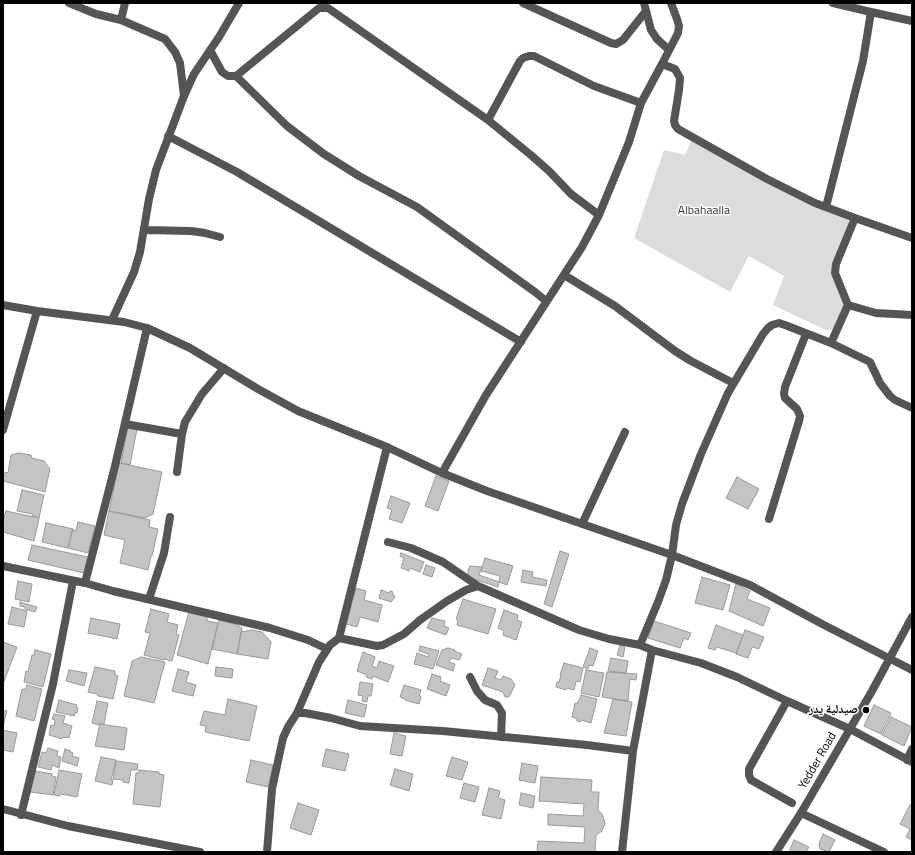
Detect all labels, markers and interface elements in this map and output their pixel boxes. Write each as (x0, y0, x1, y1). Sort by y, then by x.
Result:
park label: Albahaalla (678, 204, 730, 218)
place label: صيدلية يدر (809, 703, 858, 717)
marker: صيدلية يدر (861, 705, 871, 715)
street label: Yedder Road (796, 730, 840, 792)

